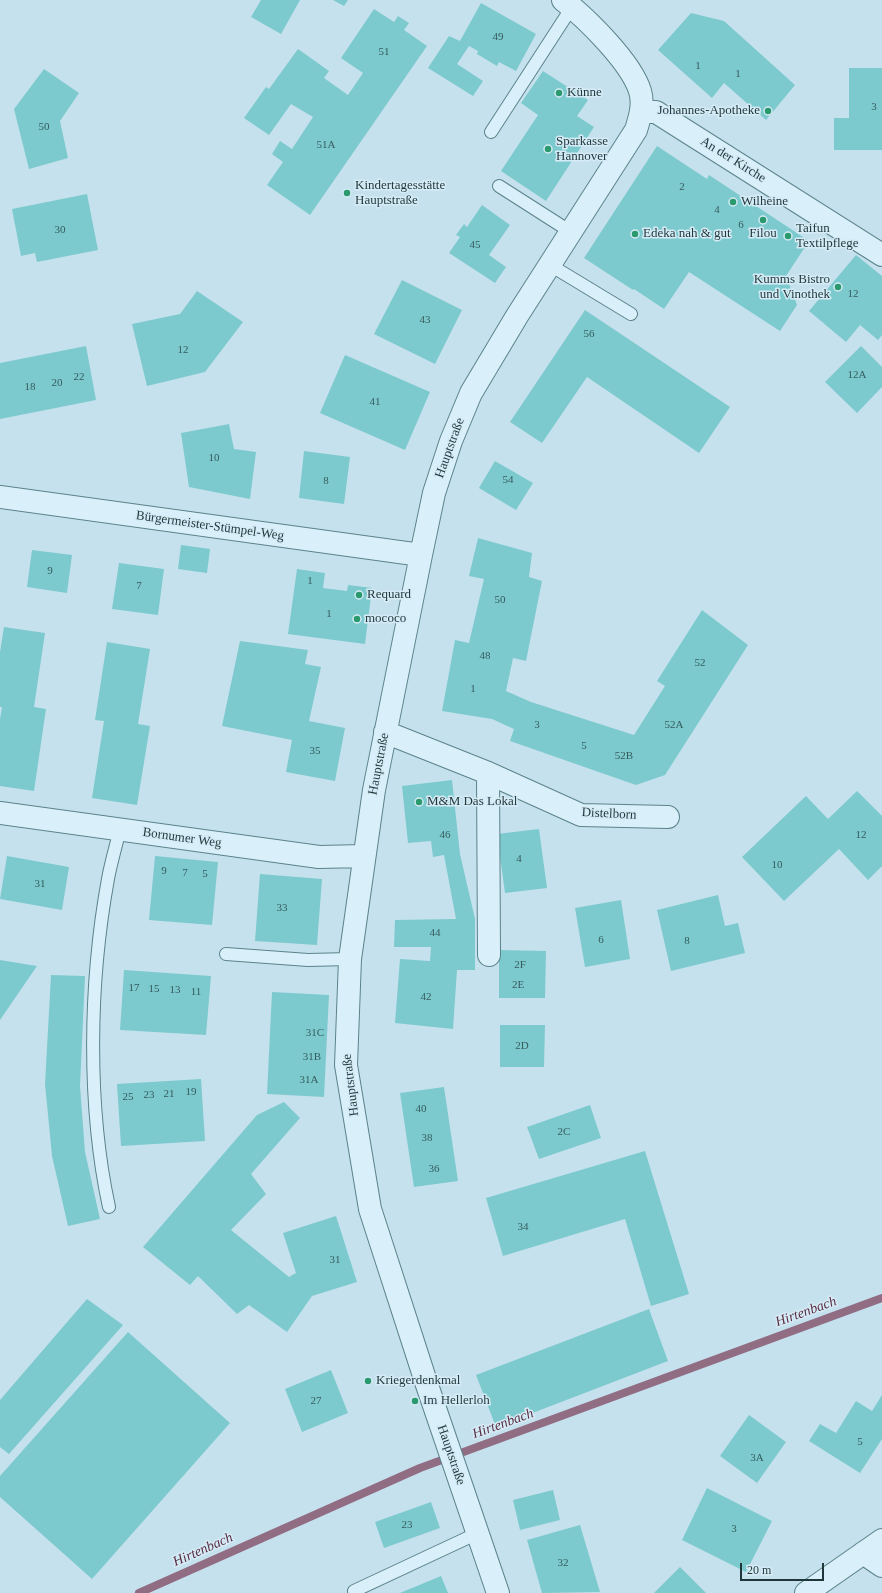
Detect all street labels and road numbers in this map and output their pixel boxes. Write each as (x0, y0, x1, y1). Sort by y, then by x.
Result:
street label: An der Kirche (697, 134, 769, 186)
street label: Hauptstraße (432, 416, 468, 480)
street label: Bürgermeister-Stümpel-Weg (135, 508, 285, 544)
street label: Hauptstraße (365, 732, 393, 796)
street label: Distelborn (581, 805, 637, 823)
street label: Bornumer Weg (142, 825, 222, 851)
street label: Hauptstraße (339, 1053, 363, 1117)
street label: Hauptstraße (433, 1423, 469, 1487)

